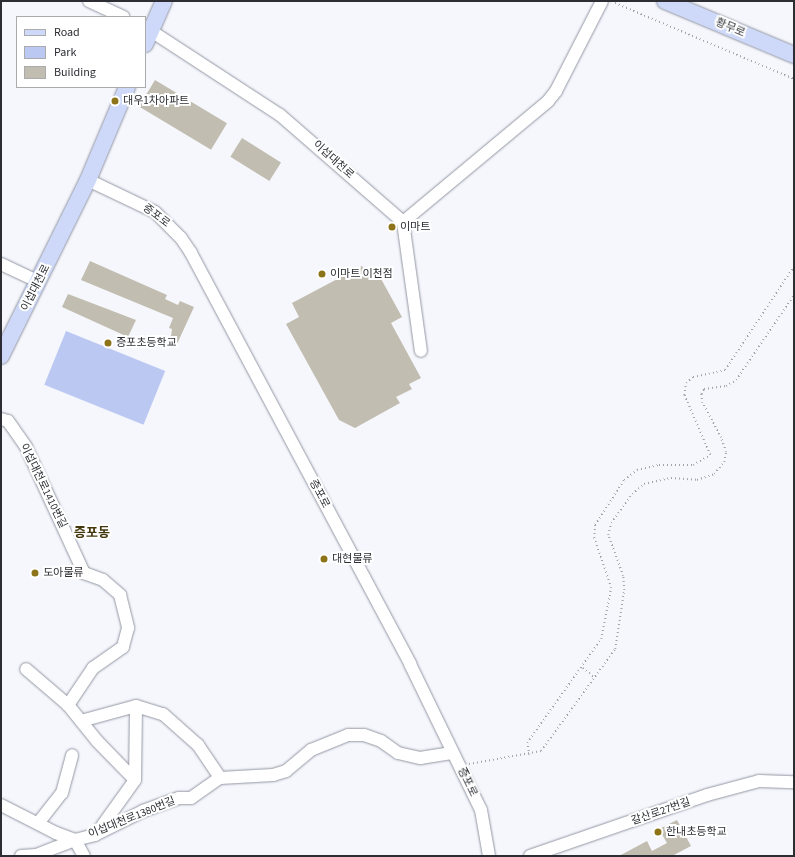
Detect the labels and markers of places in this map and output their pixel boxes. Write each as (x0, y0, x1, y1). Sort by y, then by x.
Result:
place label: 대우1차아파트 (123, 94, 189, 108)
marker: 대우1차아파트 (110, 96, 120, 106)
place label: 이마트 (400, 220, 430, 234)
marker: 이마트 (387, 222, 397, 232)
place label: 이마트 이천점 (330, 267, 393, 281)
marker: 이마트 이천점 (317, 269, 327, 279)
place label: 증포초등학교 (116, 336, 177, 350)
marker: 증포초등학교 (103, 338, 113, 348)
place label: 대현물류 (332, 552, 372, 566)
marker: 대현물류 (319, 554, 329, 564)
place label: 도아물류 (43, 566, 83, 580)
marker: 도아물류 (30, 568, 40, 578)
place label: 한내초등학교 (666, 825, 727, 839)
marker: 한내초등학교 (653, 827, 663, 837)

